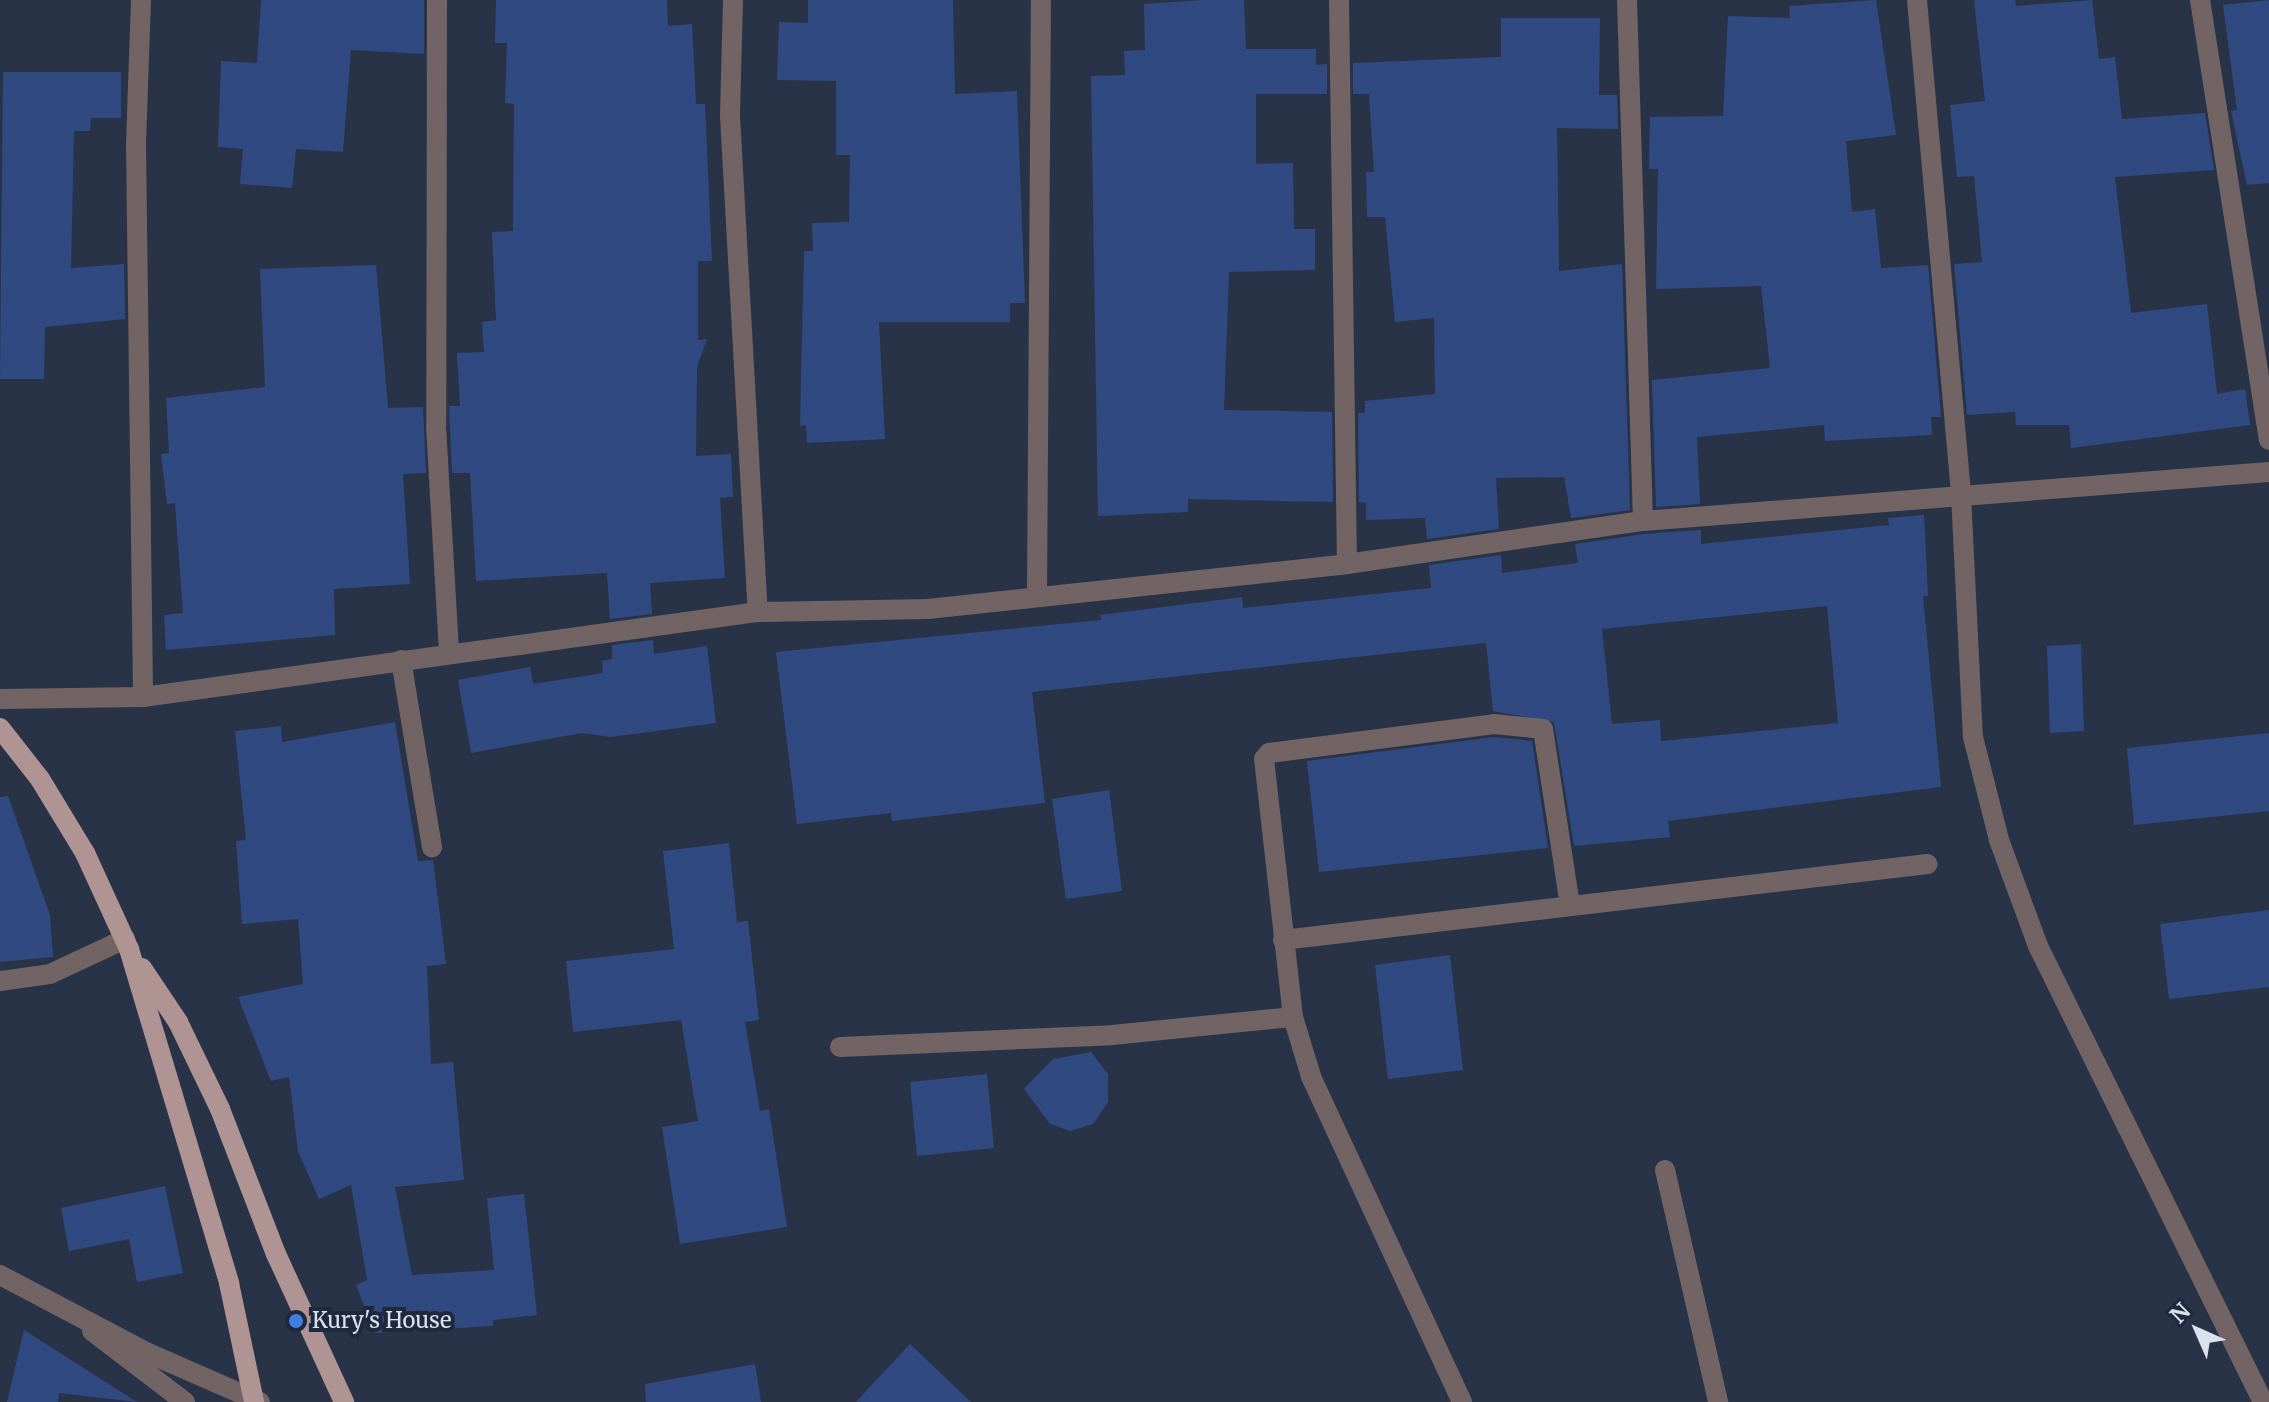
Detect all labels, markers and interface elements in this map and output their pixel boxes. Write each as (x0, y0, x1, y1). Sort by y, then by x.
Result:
north arrow (2157, 1290, 2237, 1370)
text: N (2164, 1297, 2196, 1329)
place label: Kury's House (312, 1308, 451, 1334)
marker: Kury's House (287, 1312, 305, 1330)

